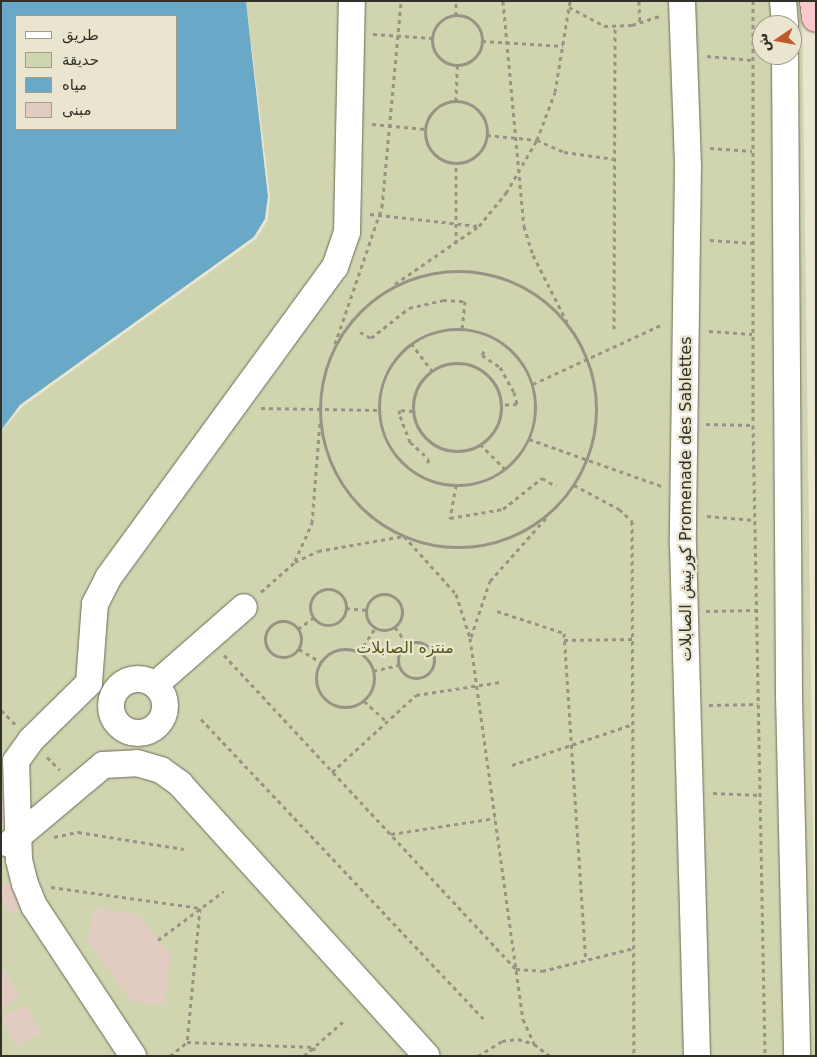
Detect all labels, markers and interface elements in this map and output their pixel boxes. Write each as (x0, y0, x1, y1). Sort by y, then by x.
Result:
legend (15, 15, 178, 130)
north arrow (752, 15, 802, 65)
text: طريق (62, 26, 99, 44)
text: ش (753, 32, 773, 54)
text: حديقة (62, 51, 99, 69)
text: مياه (62, 76, 87, 94)
text: مبنى (62, 101, 92, 119)
street label: كورنيش الصابلات Promenade des Sablettes (676, 337, 696, 661)
park label: منتزه الصابلات (356, 638, 454, 658)

